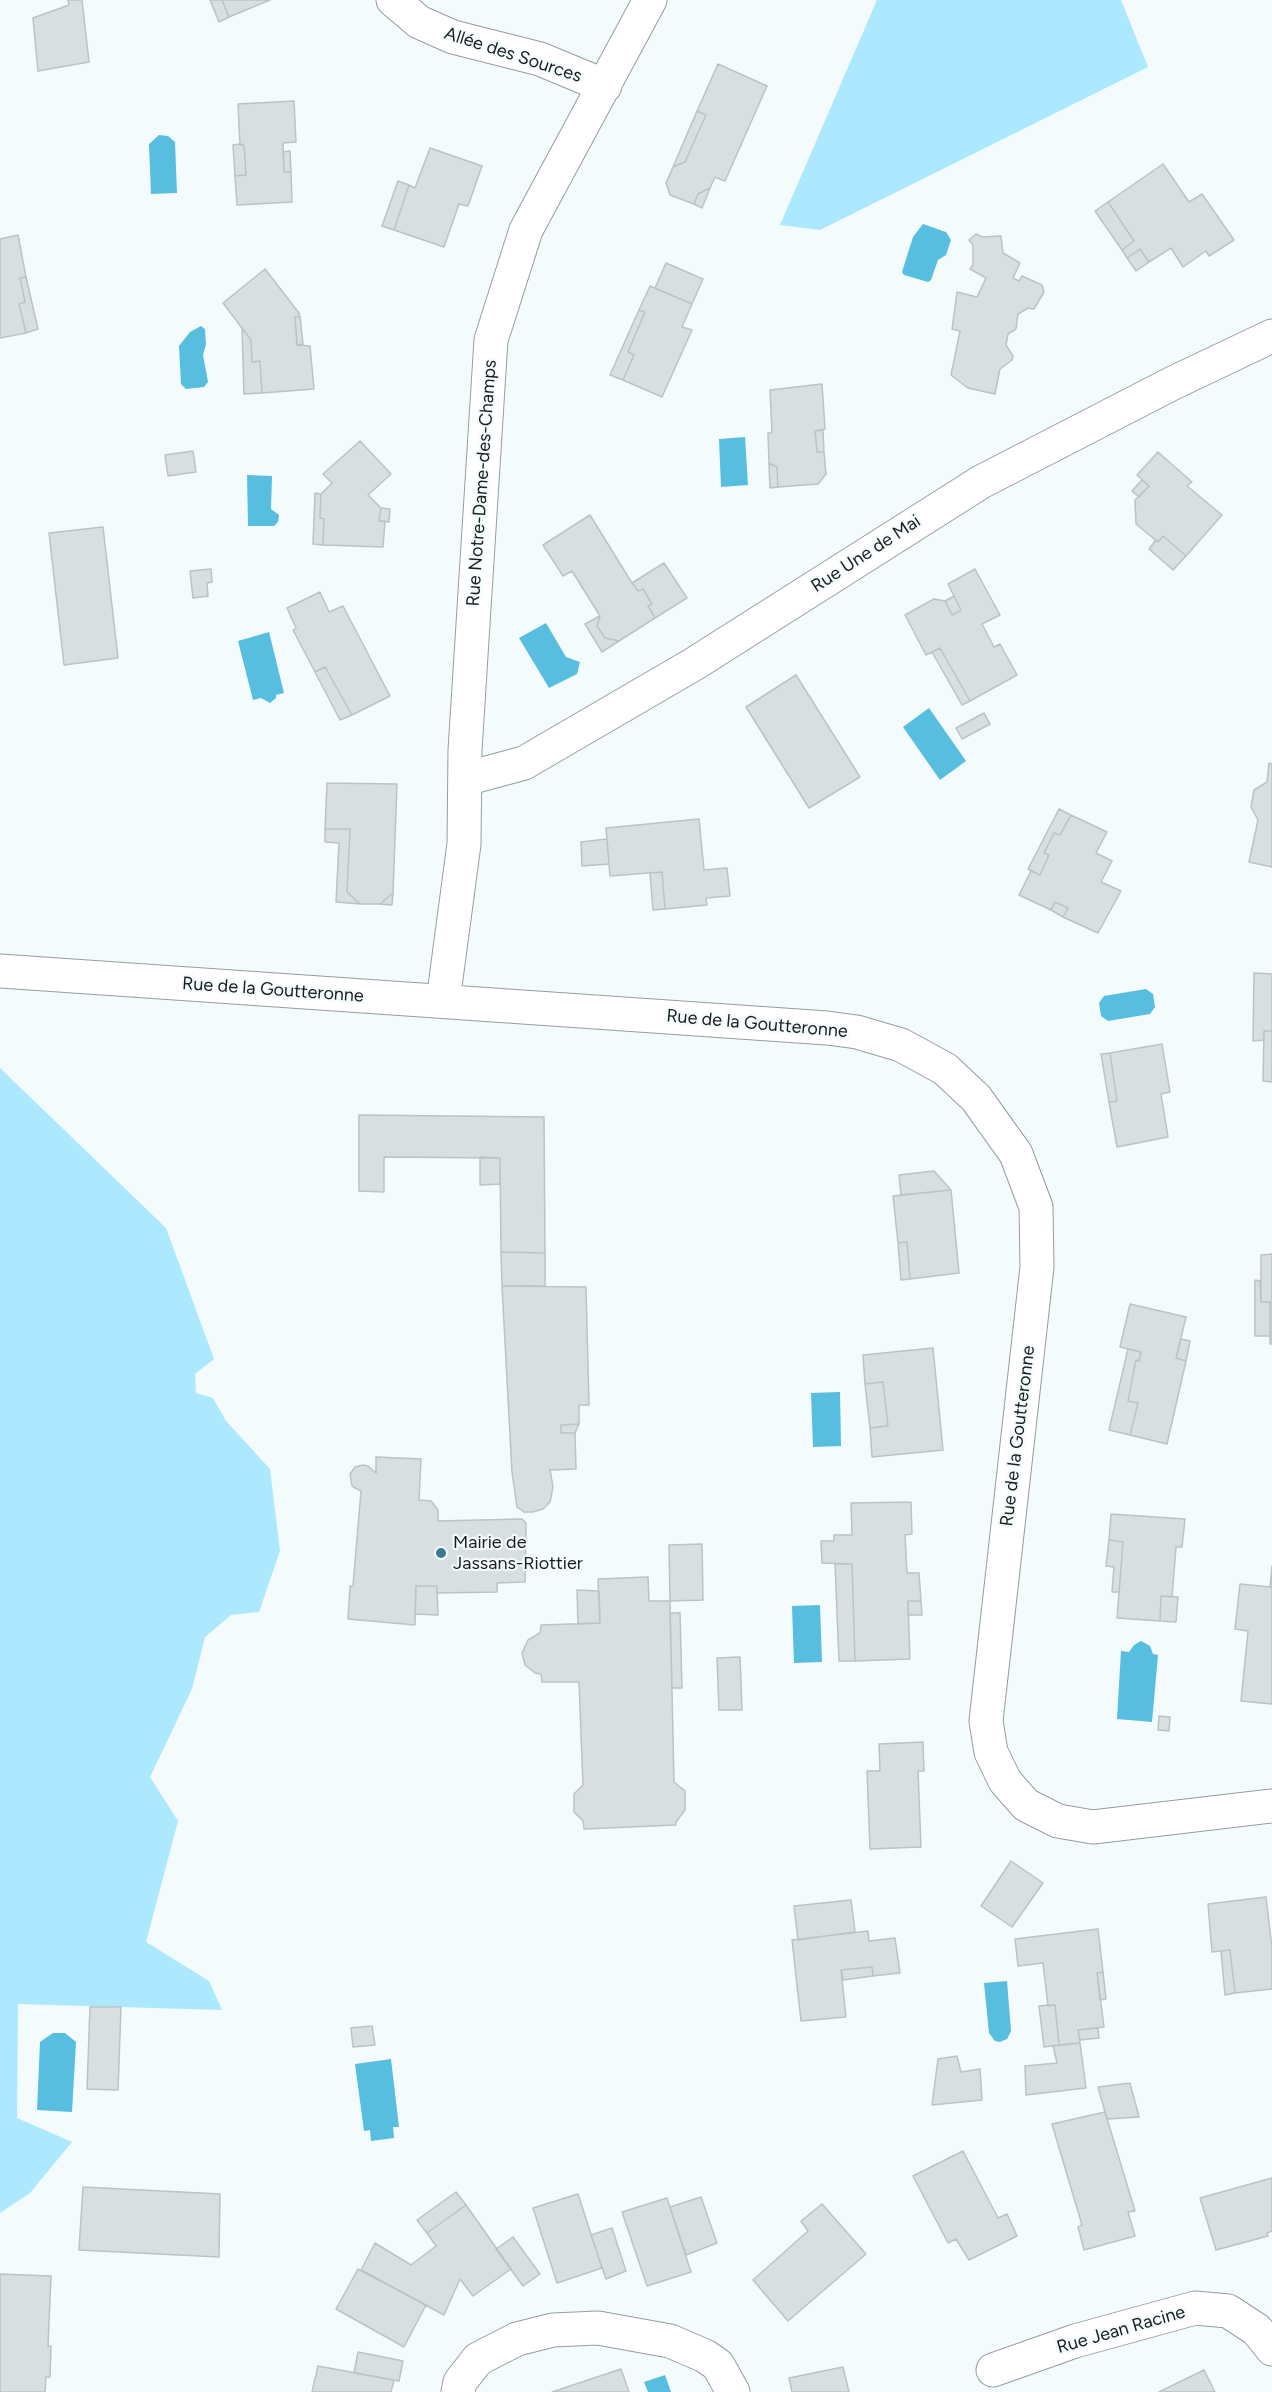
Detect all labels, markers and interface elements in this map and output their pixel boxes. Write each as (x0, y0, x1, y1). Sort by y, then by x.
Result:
street label: Allée des Sources (442, 23, 584, 87)
street label: Rue Notre-Dame-des-Champs (463, 359, 501, 607)
street label: Rue Une de Mai (807, 511, 925, 597)
street label: Rue de la Goutteronne (181, 973, 365, 1007)
street label: Rue de la Goutteronne (665, 1005, 849, 1043)
street label: Rue de la Goutteronne (996, 1344, 1040, 1528)
place label: Mairie de Jassans-Riottier (453, 1532, 583, 1574)
marker: Mairie de Jassans-Riottier (434, 1546, 448, 1560)
street label: Rue Jean Racine (1054, 2301, 1188, 2359)

